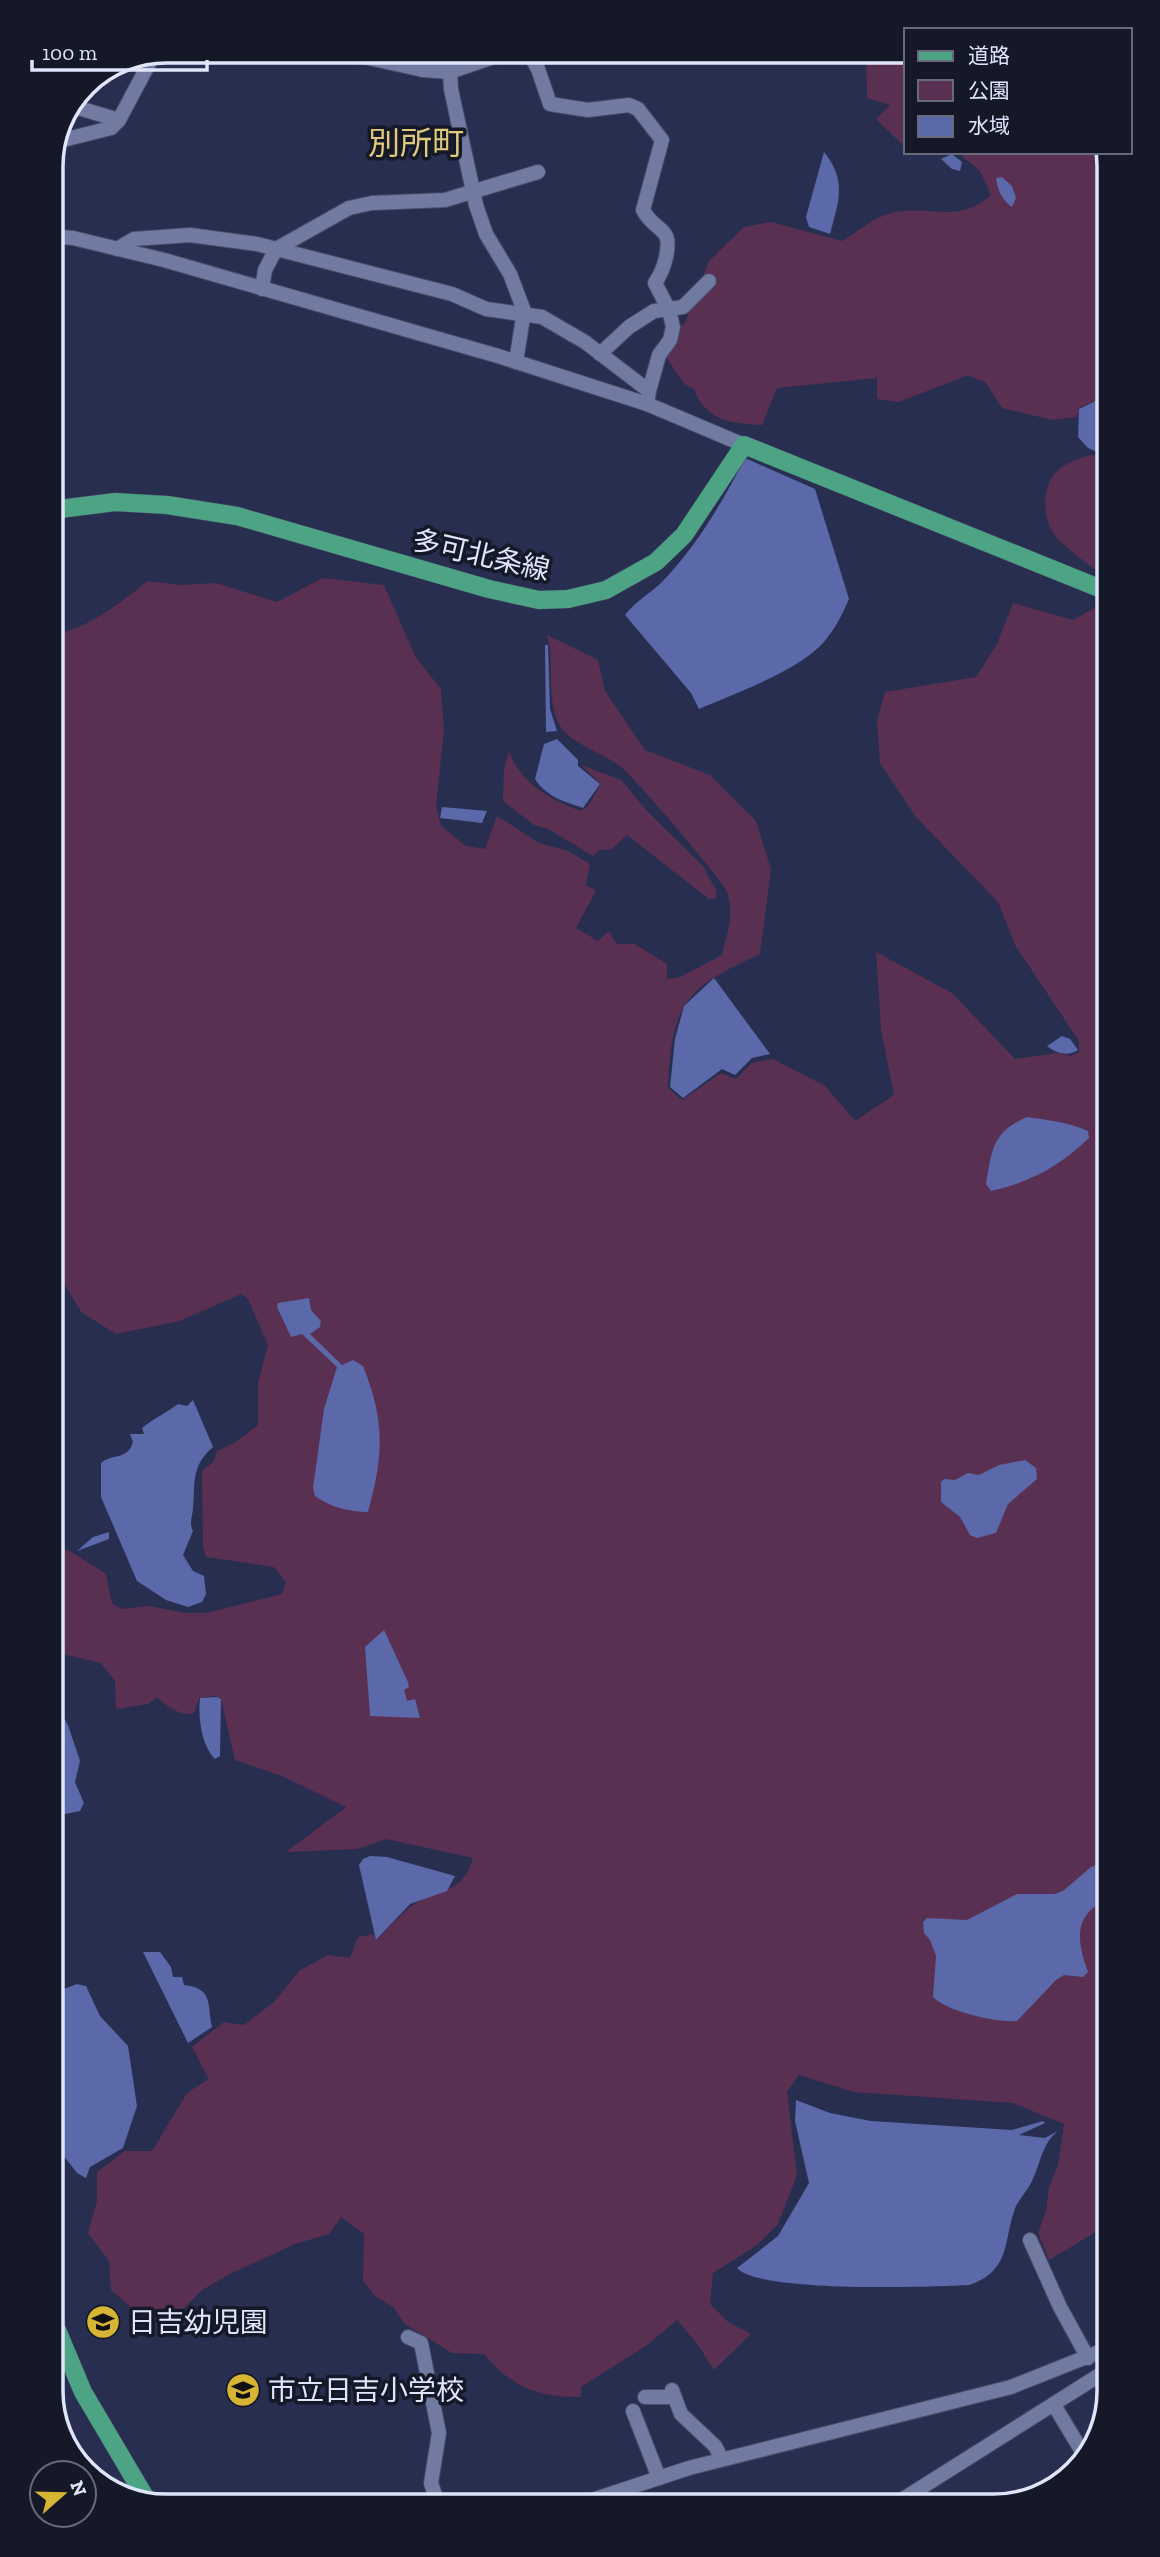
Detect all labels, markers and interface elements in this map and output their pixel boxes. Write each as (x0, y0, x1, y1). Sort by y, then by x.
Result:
scale bar (32, 28, 206, 72)
legend (904, 28, 1132, 154)
text: 100 m (42, 40, 97, 65)
text: 道路 (968, 43, 1010, 68)
text: 公園 (968, 78, 1010, 103)
text: 水域 (968, 113, 1010, 138)
district label: 別所町 (368, 124, 464, 162)
street label: 多可北条線 (409, 523, 553, 587)
school or university icon: 日吉幼児園 (84, 2303, 122, 2341)
place label: 日吉幼児園 (128, 2306, 268, 2339)
school or university icon: 市立日吉小学校 (224, 2371, 262, 2409)
place label: 市立日吉小学校 (268, 2374, 464, 2407)
north arrow (28, 2459, 98, 2529)
text: N (65, 2478, 92, 2499)

